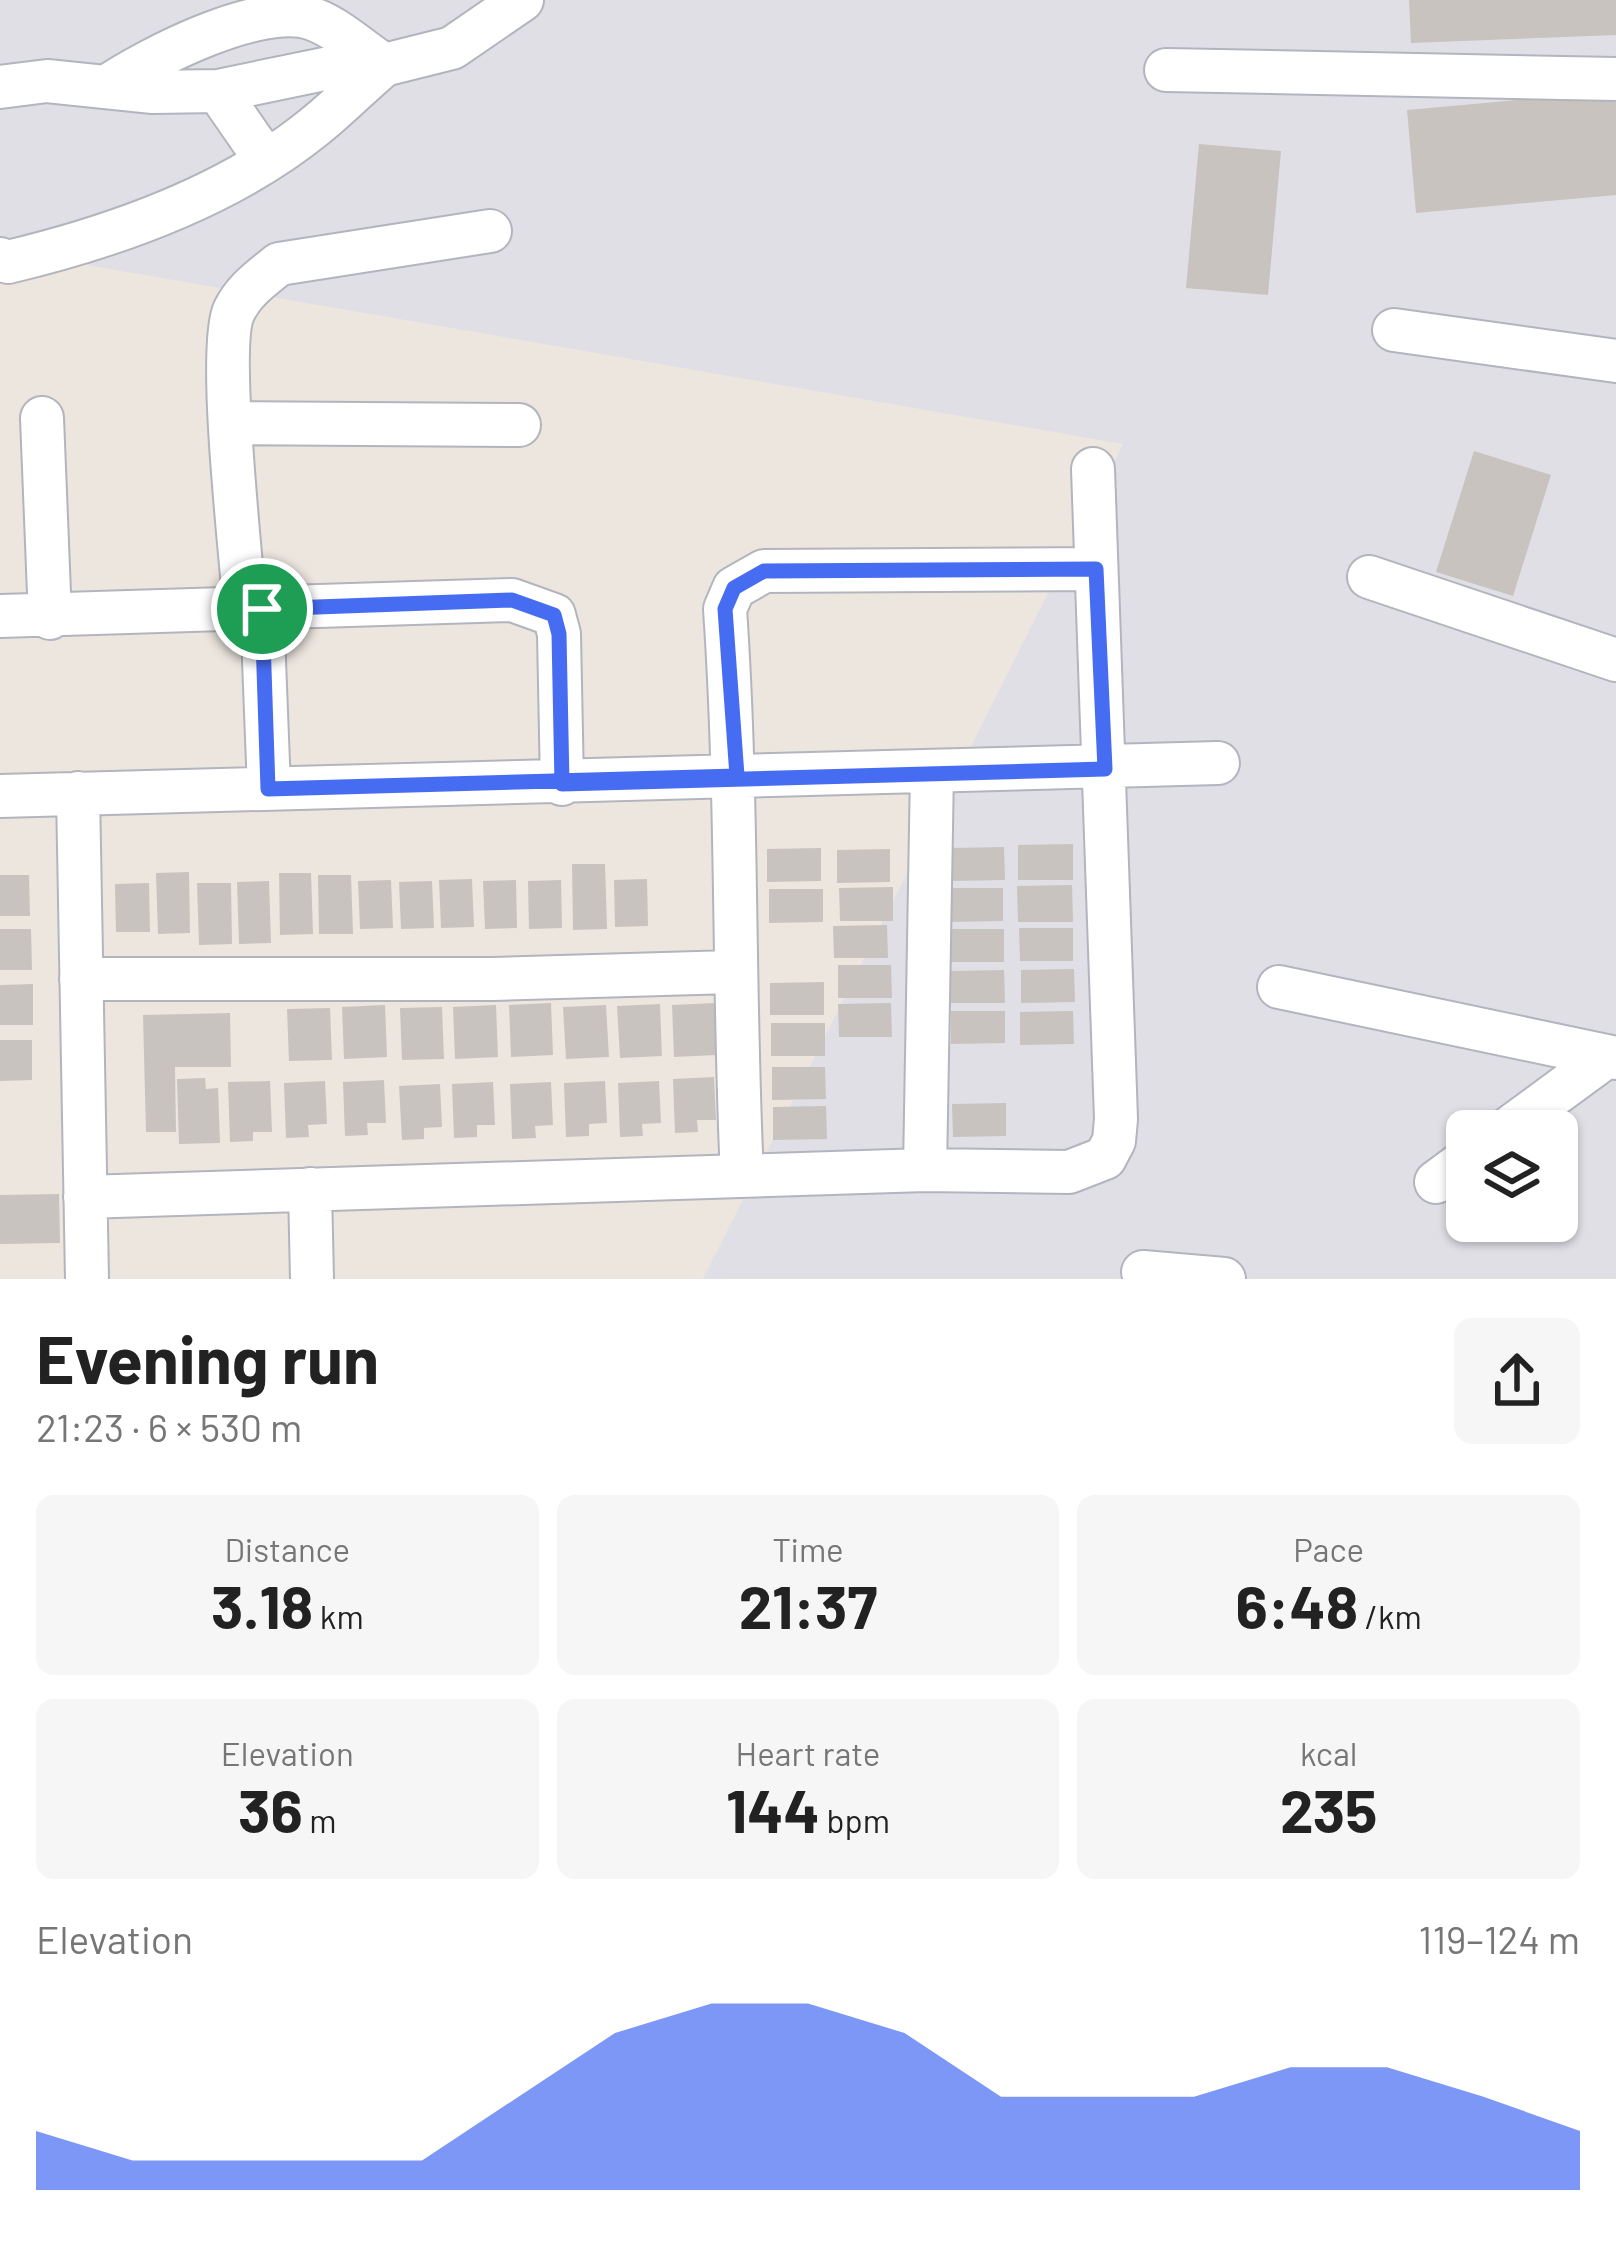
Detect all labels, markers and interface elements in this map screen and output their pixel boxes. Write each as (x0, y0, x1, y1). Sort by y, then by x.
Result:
pin (211, 558, 313, 660)
icon: arrive (229, 576, 295, 642)
map controls (1446, 1110, 1578, 1242)
button: layers (1446, 1110, 1578, 1242)
text: Evening run (36, 1318, 379, 1397)
button: share (1454, 1318, 1580, 1444)
text: 21:23 · 6 × 530 m (36, 1403, 302, 1450)
text: Distance (224, 1529, 350, 1569)
text: Time (772, 1529, 844, 1569)
text: Pace (1293, 1529, 1364, 1569)
text: 3.18 (211, 1569, 313, 1641)
text: 21:37 (739, 1569, 877, 1641)
text: 6:48 (1235, 1569, 1358, 1641)
text: km (313, 1596, 364, 1636)
text: /km (1358, 1596, 1422, 1636)
text: Elevation (221, 1733, 354, 1773)
text: Heart rate (736, 1733, 880, 1773)
text: kcal (1300, 1733, 1357, 1773)
text: 36 (238, 1773, 303, 1845)
text: 144 (726, 1773, 820, 1845)
text: 235 (1280, 1773, 1377, 1845)
text: m (303, 1800, 337, 1840)
text: bpm (820, 1800, 890, 1840)
text: Elevation (36, 1915, 193, 1962)
text: 119–124 m (1419, 1915, 1580, 1962)

